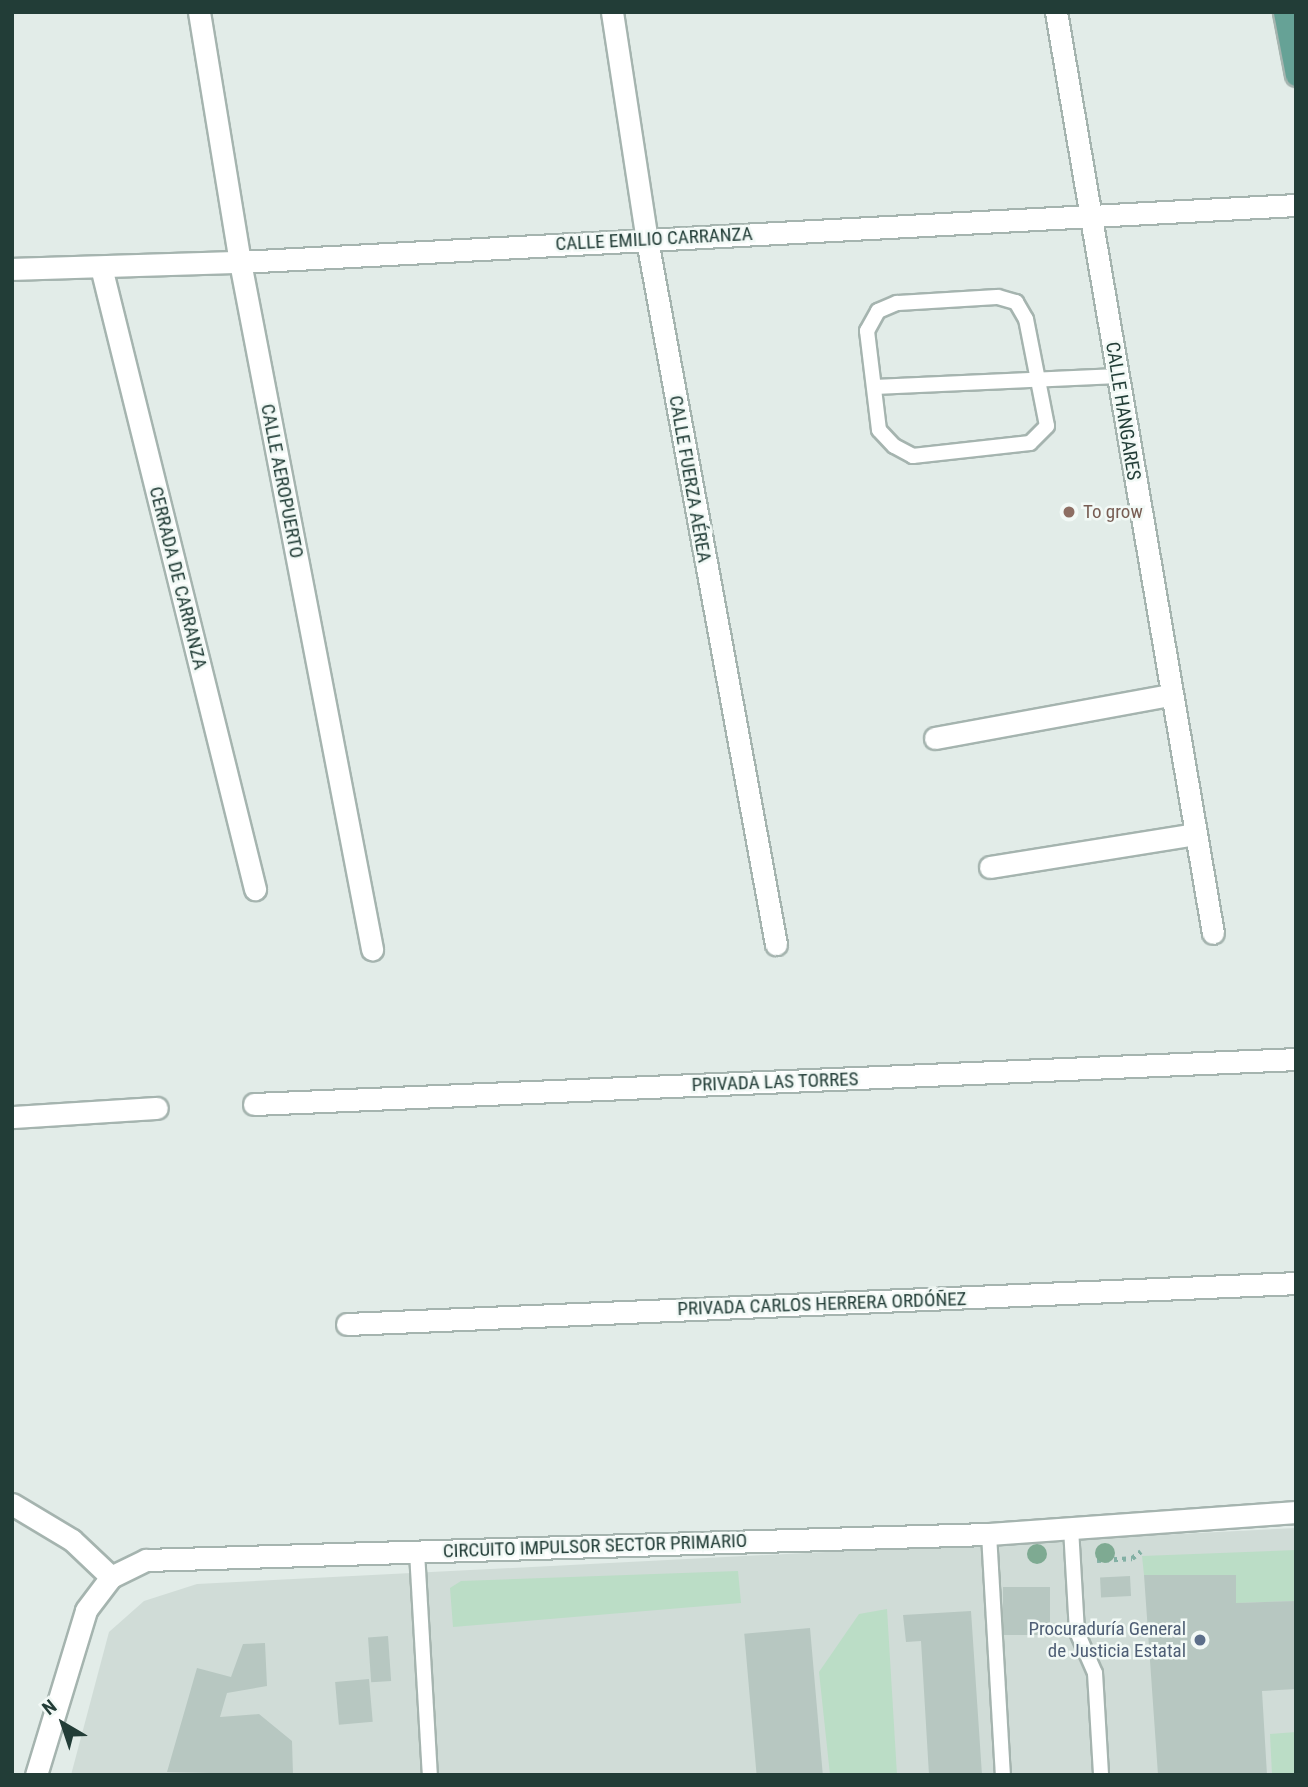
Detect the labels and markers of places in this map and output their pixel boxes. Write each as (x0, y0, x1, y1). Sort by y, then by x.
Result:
place label: To grow (1083, 501, 1143, 523)
marker: To grow (1061, 504, 1077, 520)
place label: Procuraduría General de Justicia Estatal (1028, 1618, 1186, 1662)
marker: Procuraduría General de Justicia Estatal (1192, 1632, 1208, 1648)

